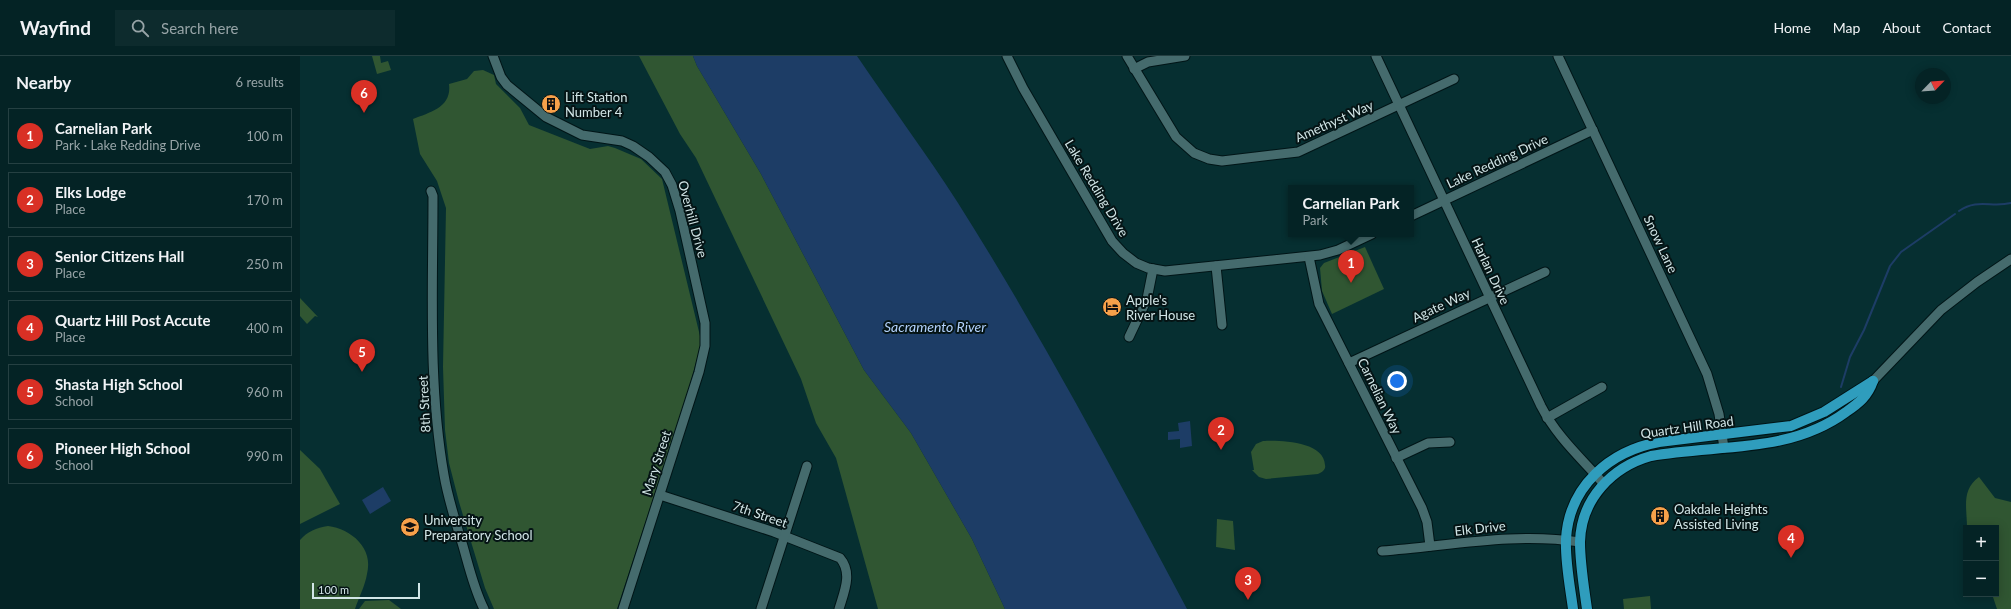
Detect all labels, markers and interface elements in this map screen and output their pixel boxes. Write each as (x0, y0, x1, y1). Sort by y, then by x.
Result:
search box (115, 10, 395, 46)
text: Wayfind (20, 16, 91, 39)
icon: search (129, 17, 151, 39)
text: Search here (161, 19, 238, 37)
text: Home (1773, 19, 1811, 36)
text: Map (1833, 19, 1860, 36)
text: About (1882, 19, 1920, 36)
text: Contact (1942, 19, 1991, 36)
north arrow (1915, 68, 1951, 104)
text: Nearby (16, 72, 71, 93)
text: 6 results (236, 74, 284, 90)
pin: 6 (351, 80, 377, 113)
place label: Lift Station Number 4 (565, 89, 627, 120)
building icon: Lift Station Number 4 (540, 93, 562, 115)
street label: Amethyst Way (1292, 97, 1376, 145)
text: Carnelian Park (55, 119, 152, 137)
text: 1 (26, 128, 34, 144)
text: 100 m (246, 128, 283, 144)
street label: Lake Redding Drive (1444, 130, 1550, 192)
text: Park · Lake Redding Drive (55, 137, 201, 153)
street label: Lake Redding Drive (1062, 137, 1132, 239)
street label: Overhill Drive (675, 179, 711, 260)
text: Elks Lodge (55, 183, 126, 201)
popup (1288, 185, 1414, 237)
text: 2 (26, 192, 34, 208)
text: 170 m (246, 192, 283, 208)
text: Carnelian Park (1302, 194, 1400, 212)
text: Place (55, 201, 85, 217)
text: Park (1302, 212, 1328, 228)
street label: Snow Lane (1641, 213, 1681, 276)
street label: Harlan Drive (1469, 235, 1514, 307)
text: Senior Citizens Hall (55, 247, 184, 265)
pin: 1 (1338, 250, 1364, 283)
text: 3 (26, 256, 34, 272)
text: 250 m (246, 256, 283, 272)
text: Place (55, 265, 85, 281)
street label: Agate Way (1409, 284, 1473, 325)
place label: Apple's River House (1126, 292, 1195, 323)
hotel icon: Apple's River House (1101, 296, 1123, 318)
text: Quartz Hill Post Accute (55, 311, 211, 329)
water label: Sacramento River (884, 318, 986, 335)
text: 4 (26, 320, 34, 336)
text: 400 m (246, 320, 283, 336)
text: Place (55, 329, 85, 345)
pin: 5 (349, 339, 375, 372)
street label: Carnelian Way (1355, 355, 1405, 437)
your location (1387, 371, 1407, 391)
text: Shasta High School (55, 375, 183, 393)
street label: 8th Street (415, 375, 433, 433)
text: 5 (26, 384, 34, 400)
text: 960 m (246, 384, 283, 400)
text: School (55, 393, 93, 409)
street label: Quartz Hill Road (1639, 413, 1735, 441)
pin: 2 (1208, 417, 1234, 450)
street label: Mary Street (638, 428, 674, 497)
text: Pioneer High School (55, 439, 190, 457)
text: 6 (26, 448, 34, 464)
text: 990 m (246, 448, 283, 464)
text: School (55, 457, 93, 473)
street label: 7th Street (730, 497, 790, 531)
place label: Oakdale Heights Assisted Living (1674, 501, 1768, 532)
building icon: Oakdale Heights Assisted Living (1649, 505, 1671, 527)
place label: University Preparatory School (424, 512, 533, 543)
school or university icon: University Preparatory School (399, 516, 421, 538)
street label: Elk Drive (1454, 517, 1507, 539)
pin: 4 (1778, 525, 1804, 558)
map controls (1963, 525, 1999, 597)
button: + (1963, 525, 1999, 561)
button: − (1963, 561, 1999, 597)
pin: 3 (1235, 567, 1261, 600)
scale bar (312, 581, 420, 600)
text: 100 m (318, 583, 349, 596)

